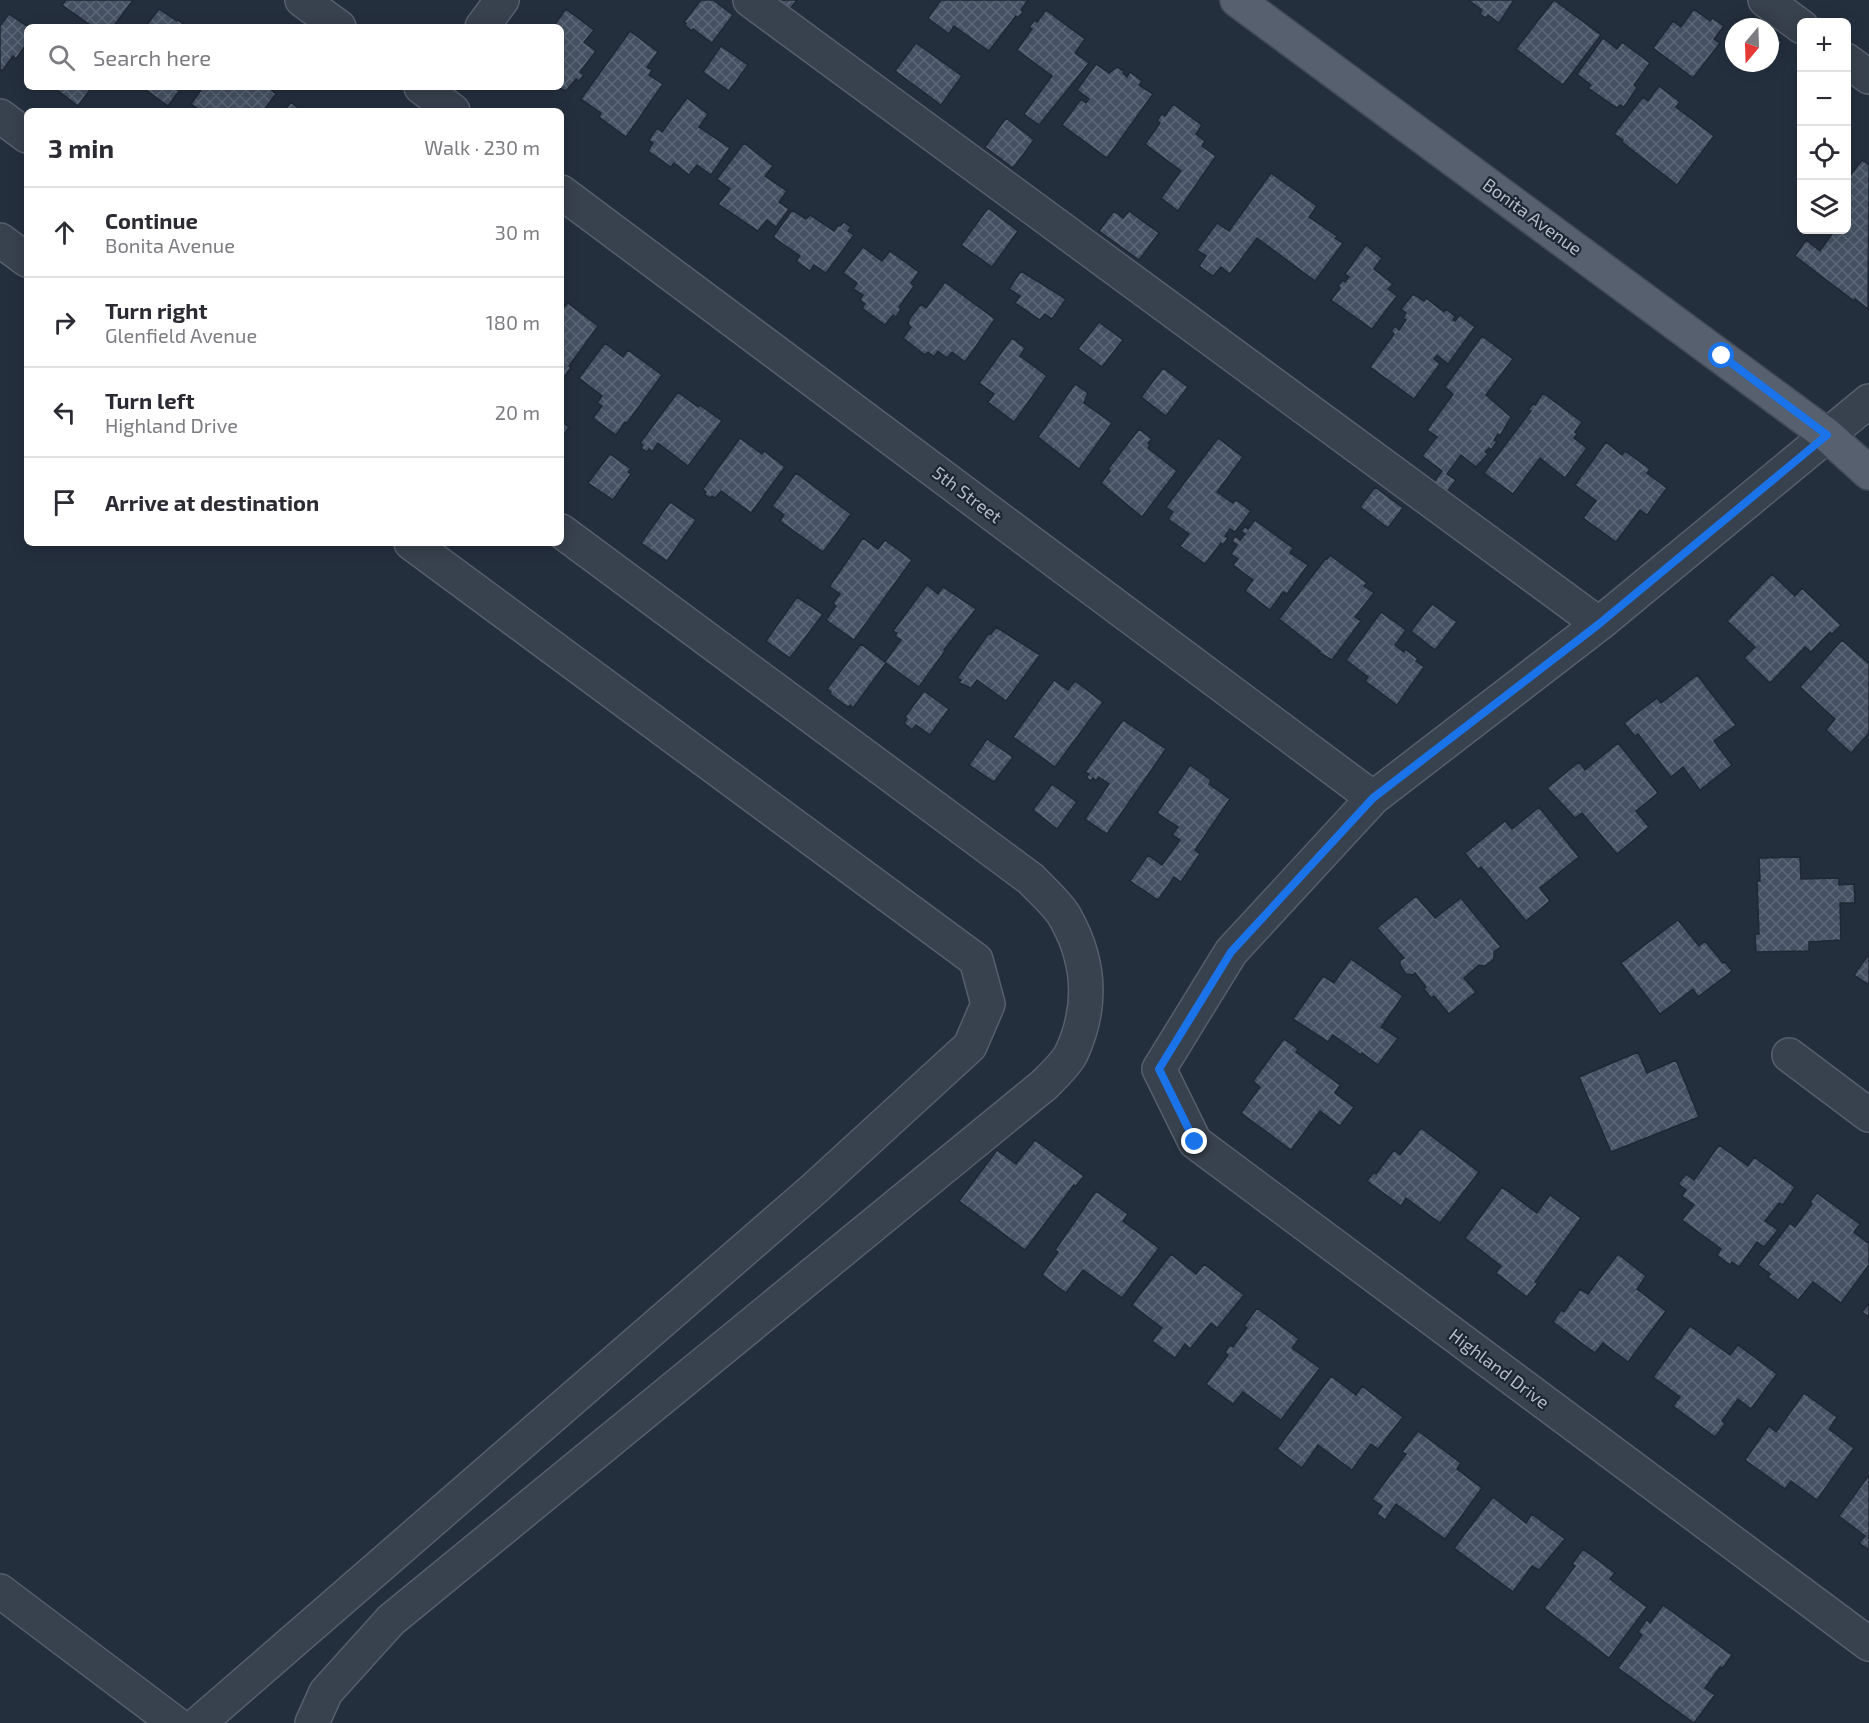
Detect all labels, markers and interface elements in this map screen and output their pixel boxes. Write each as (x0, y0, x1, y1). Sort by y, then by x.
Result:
north arrow (1725, 18, 1779, 72)
map controls (1797, 18, 1851, 234)
button: + (1797, 18, 1851, 72)
search box (24, 24, 564, 90)
icon: search (45, 41, 78, 74)
text: Search here (93, 44, 211, 70)
button: − (1797, 72, 1851, 126)
button: locate (1797, 126, 1851, 180)
text: 3 min (48, 132, 114, 163)
text: Walk · 230 m (424, 135, 540, 159)
street label: Bonita Avenue (1479, 173, 1586, 259)
button: layers (1797, 180, 1851, 234)
text: Continue (105, 207, 198, 233)
icon: ahead (48, 216, 81, 249)
text: 30 m (495, 220, 540, 244)
text: Bonita Avenue (105, 233, 235, 257)
text: Turn right (105, 297, 207, 323)
icon: right (48, 306, 81, 339)
text: 180 m (486, 310, 540, 334)
text: Glenfield Avenue (105, 323, 257, 347)
route start (1708, 342, 1734, 368)
text: Turn left (105, 387, 194, 413)
icon: left (48, 396, 81, 429)
text: 20 m (495, 400, 540, 424)
text: Highland Drive (105, 413, 238, 437)
street label: 5th Street (929, 461, 1007, 527)
icon: arrive (48, 486, 81, 519)
text: Arrive at destination (105, 489, 319, 515)
route end (1181, 1128, 1207, 1154)
street label: Highland Drive (1445, 1323, 1554, 1413)

